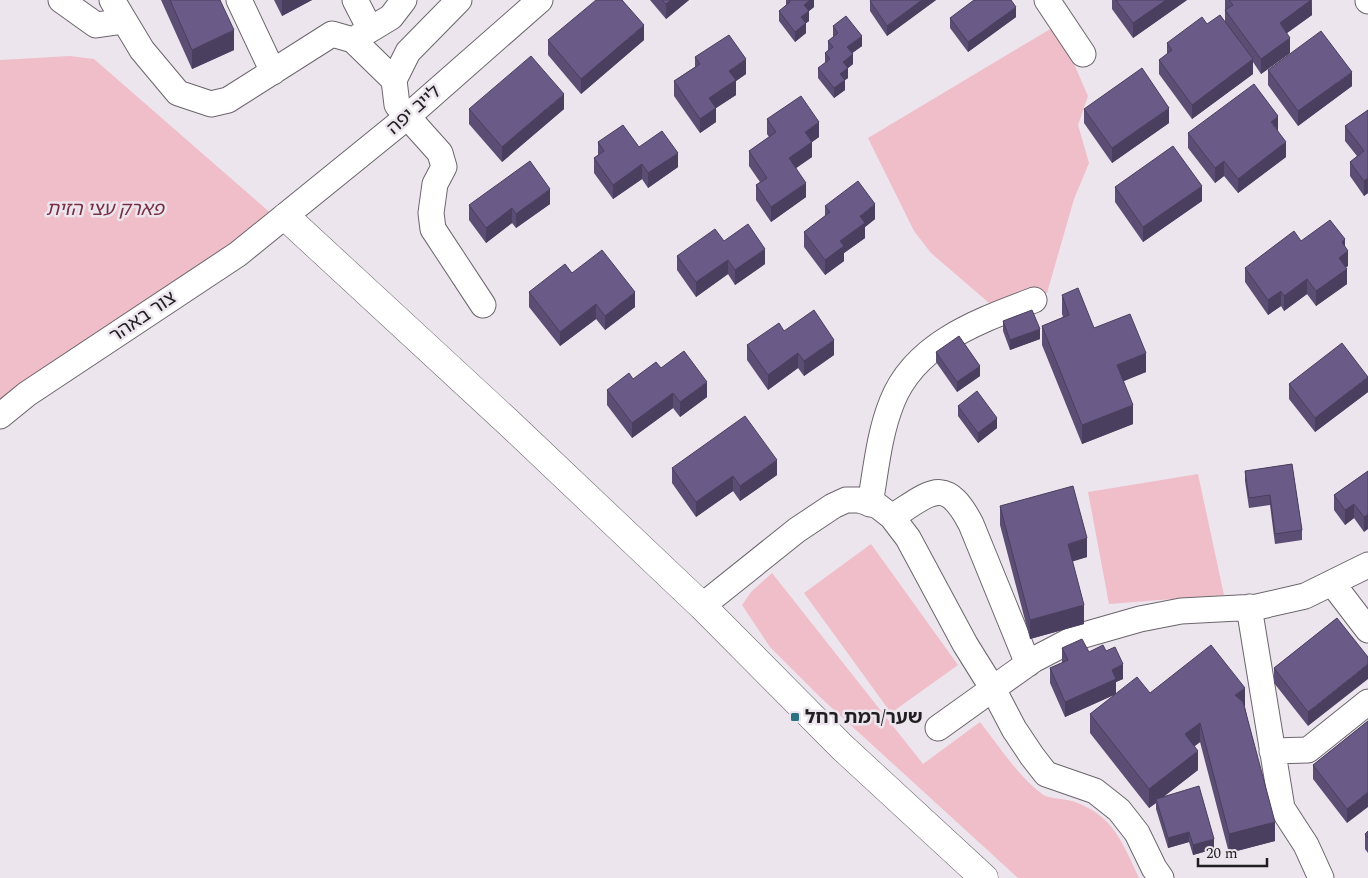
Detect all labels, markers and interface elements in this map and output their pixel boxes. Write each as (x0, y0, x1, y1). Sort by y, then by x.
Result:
street label: לייב יפה (380, 78, 448, 142)
park label: פארק עצי הזית (46, 195, 165, 224)
street label: צור באהר (104, 284, 182, 350)
place label: שער/רמת רחל (805, 703, 923, 732)
marker: שער/רמת רחל (789, 711, 801, 723)
scale bar (1198, 836, 1267, 868)
text: 20 m (1206, 842, 1238, 865)

